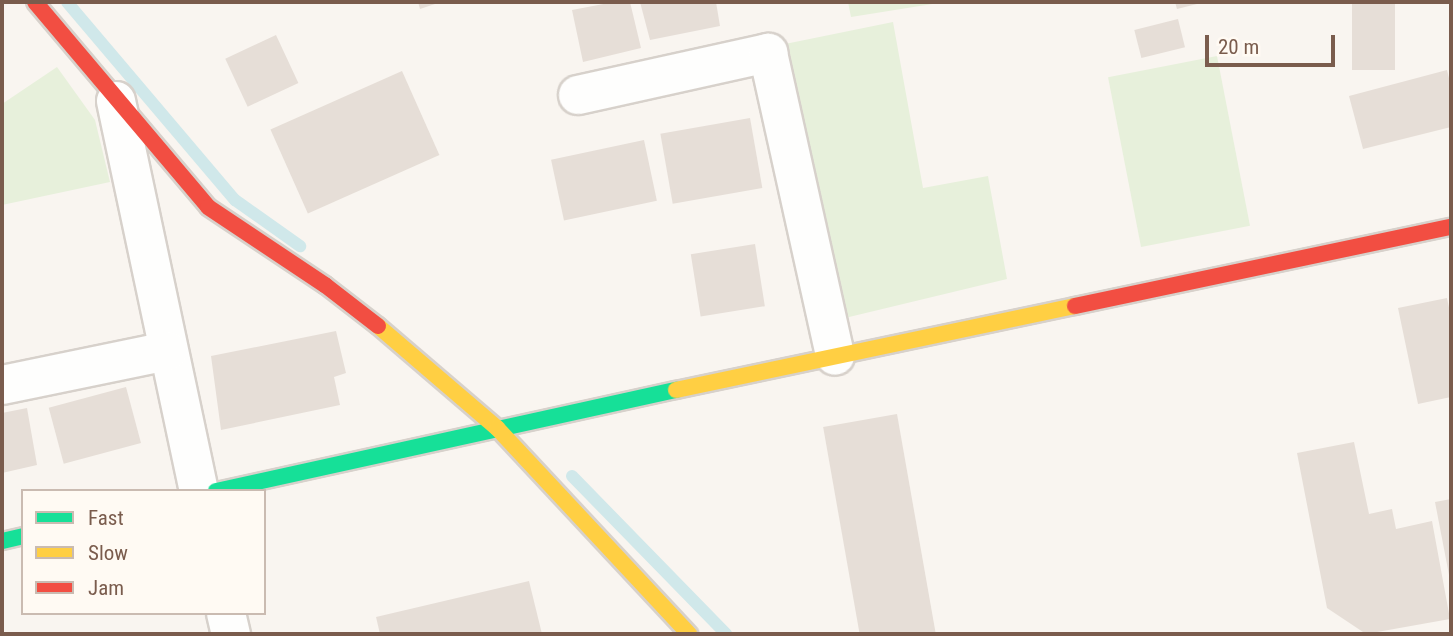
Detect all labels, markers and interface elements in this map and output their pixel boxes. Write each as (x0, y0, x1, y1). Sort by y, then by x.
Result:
scale bar (1208, 21, 1338, 65)
text: 20 m (1218, 35, 1259, 59)
legend (21, 489, 266, 615)
text: Fast (88, 506, 124, 530)
text: Slow (88, 541, 128, 565)
text: Jam (88, 576, 124, 600)

